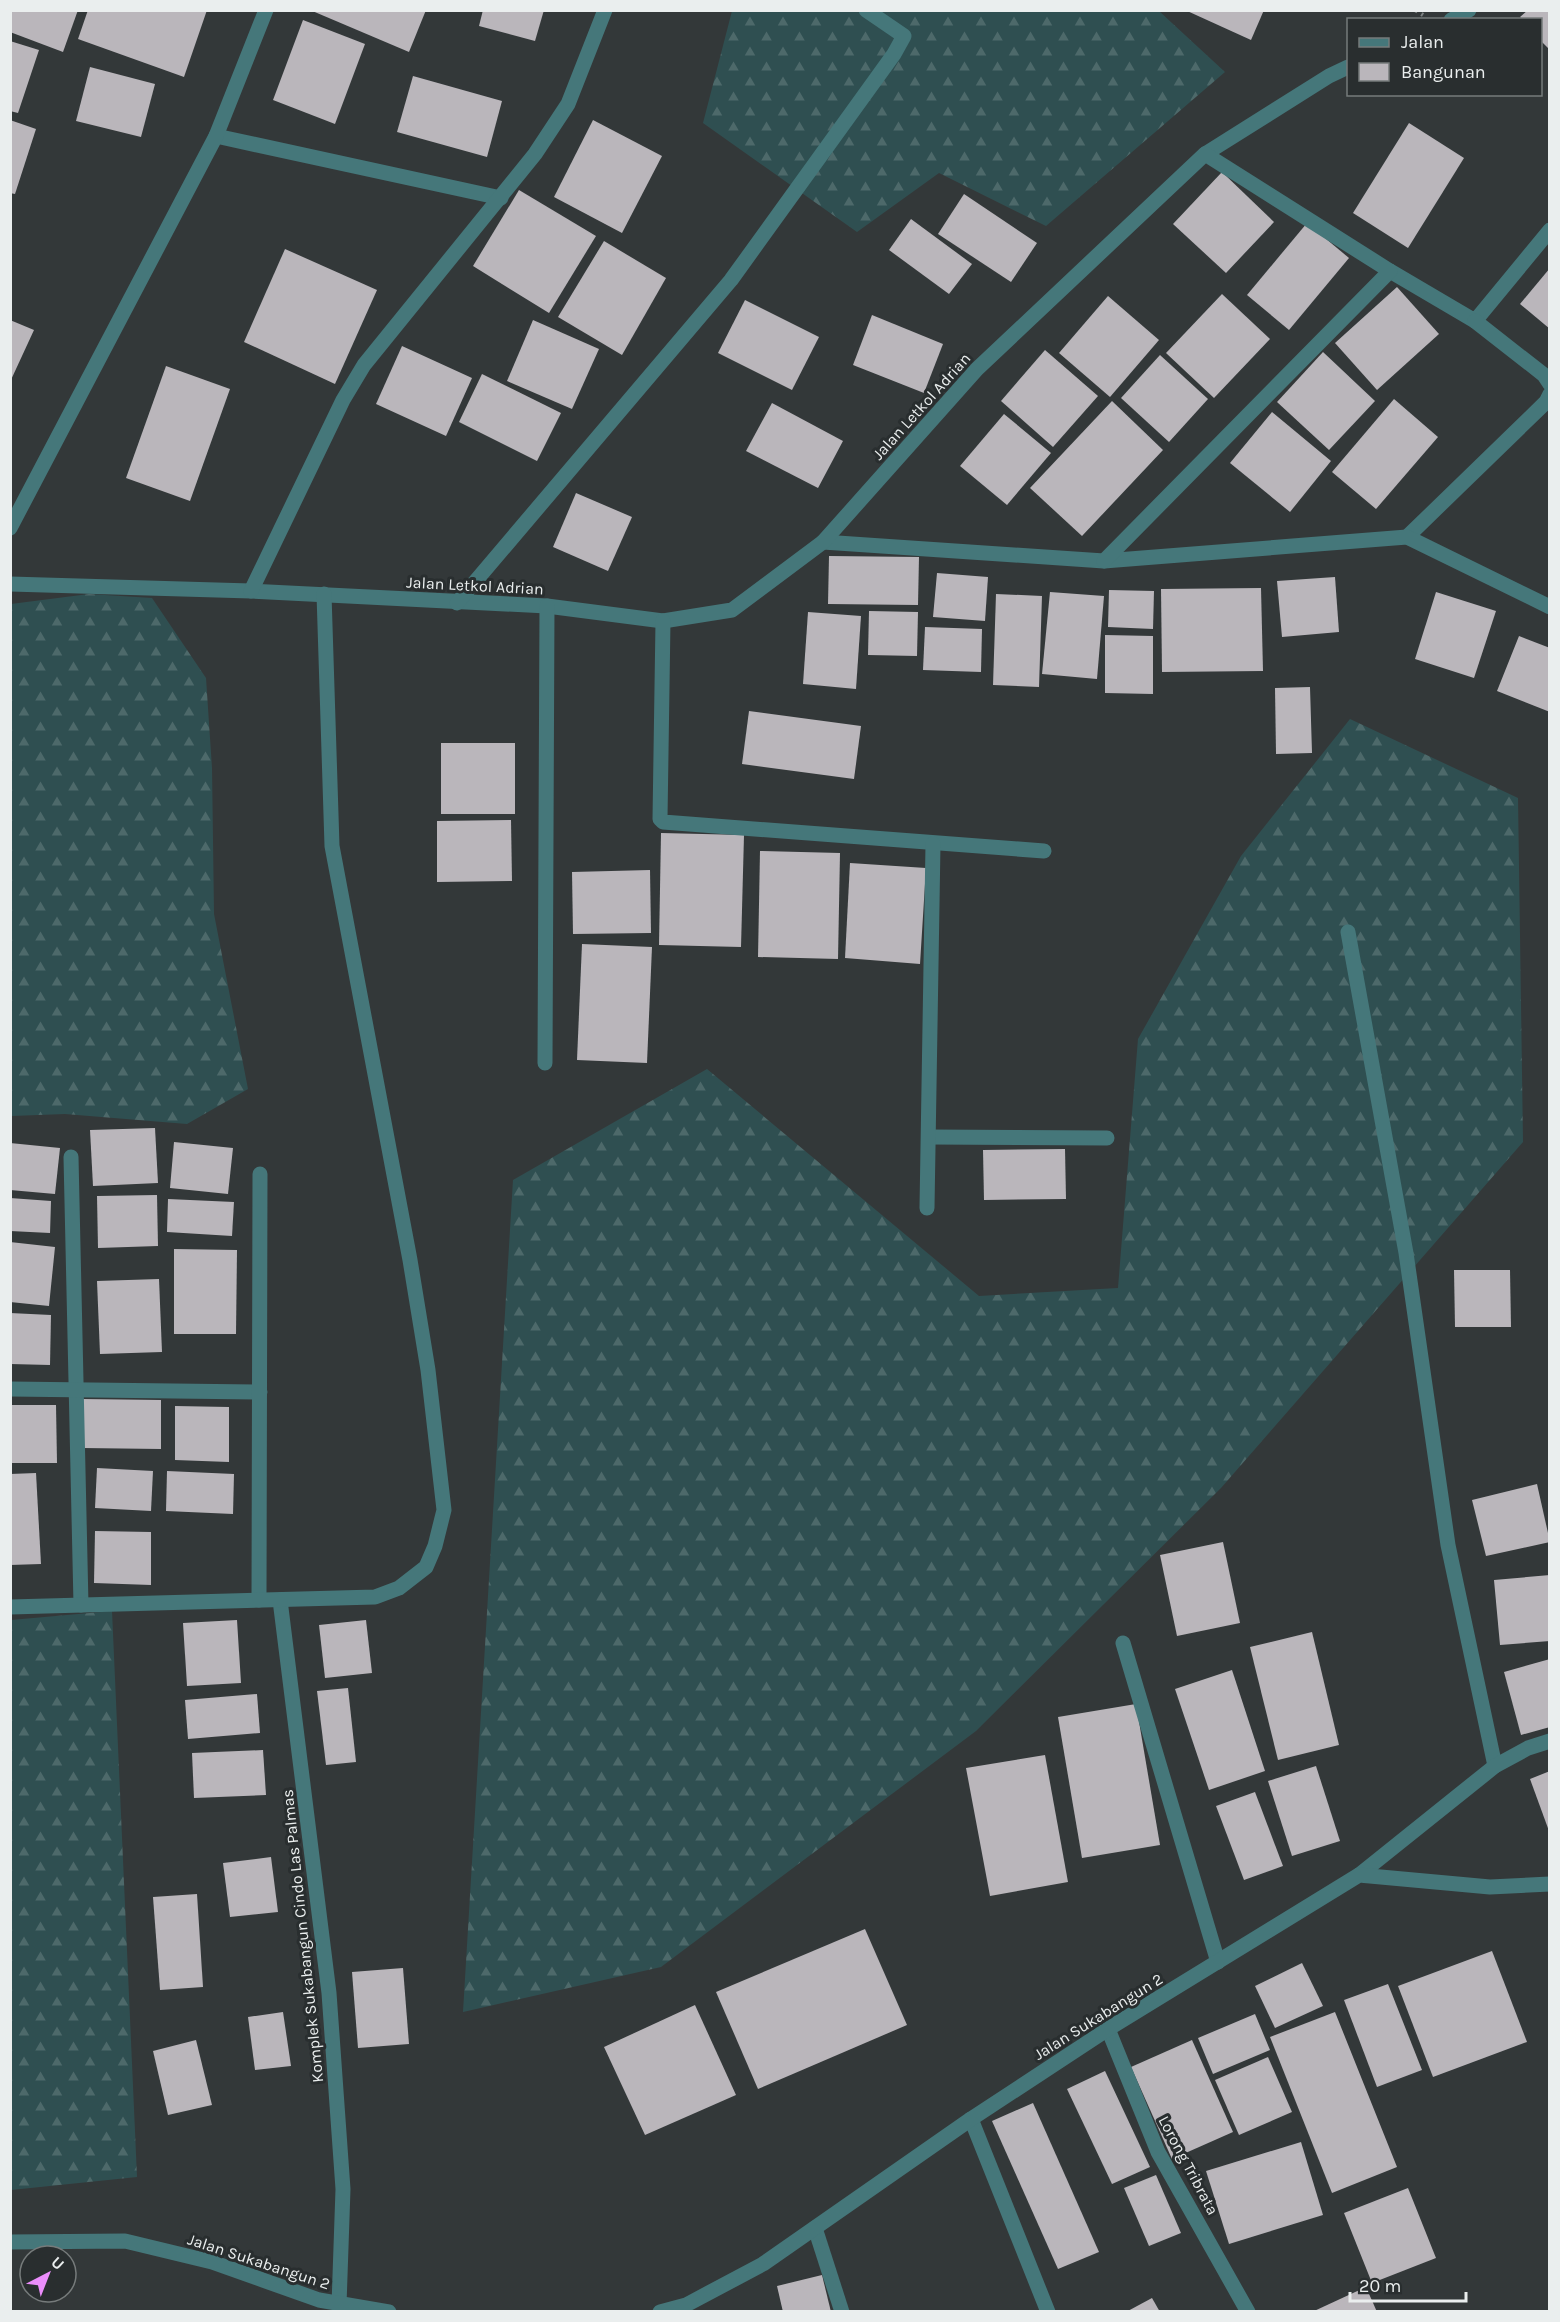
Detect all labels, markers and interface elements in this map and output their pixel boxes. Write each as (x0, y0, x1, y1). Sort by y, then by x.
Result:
legend (1347, 18, 1542, 96)
text: Jalan (1401, 31, 1444, 53)
text: Bangunan (1401, 61, 1486, 83)
street label: Jalan Letkol Adrian (868, 349, 974, 464)
street label: Jalan Letkol Adrian (406, 572, 544, 599)
street label: Komplek Sukabangun Cindo Las Palmas (278, 1788, 327, 2083)
street label: Jalan Sukabangun 2 (1030, 1969, 1166, 2064)
street label: Lorong Tribrata (1154, 2112, 1223, 2218)
street label: Jalan Sukabangun 2 (185, 2229, 332, 2293)
north arrow (18, 2244, 78, 2304)
text: U (47, 2252, 68, 2274)
scale bar (1350, 2265, 1466, 2303)
text: 20 m (1359, 2275, 1401, 2297)

